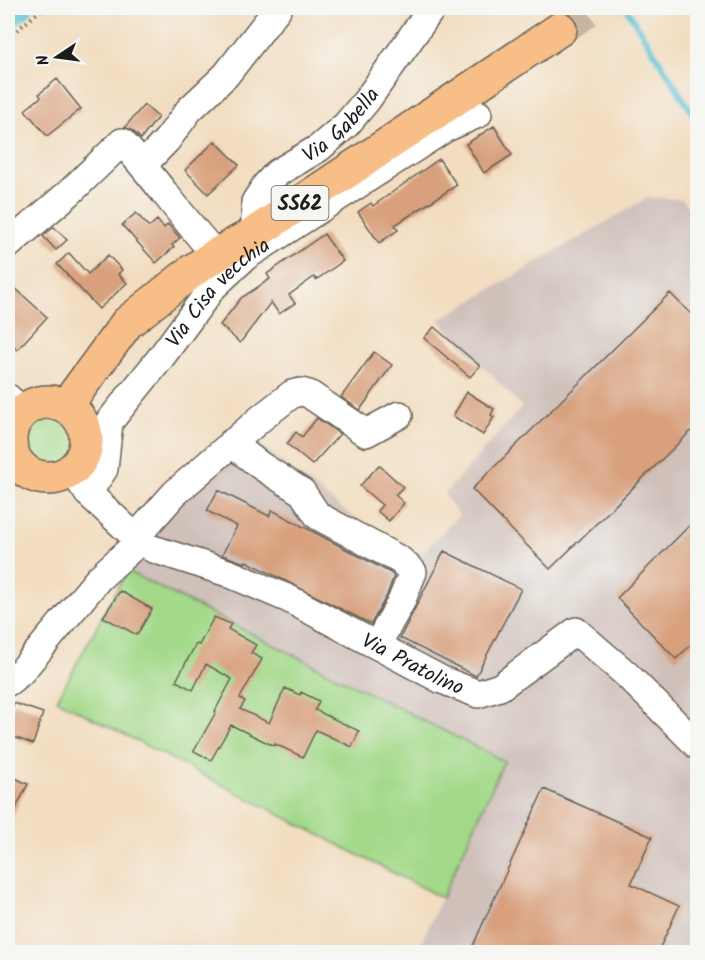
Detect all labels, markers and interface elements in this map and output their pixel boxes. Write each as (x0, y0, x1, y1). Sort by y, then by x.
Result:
north arrow (27, 27, 87, 87)
text: N (31, 52, 57, 68)
street label: Via Gabella (296, 81, 389, 172)
road number: SS62 (272, 186, 328, 220)
street label: Via Cisa vecchia (158, 230, 277, 355)
street label: Via Pratolino (355, 625, 468, 705)

